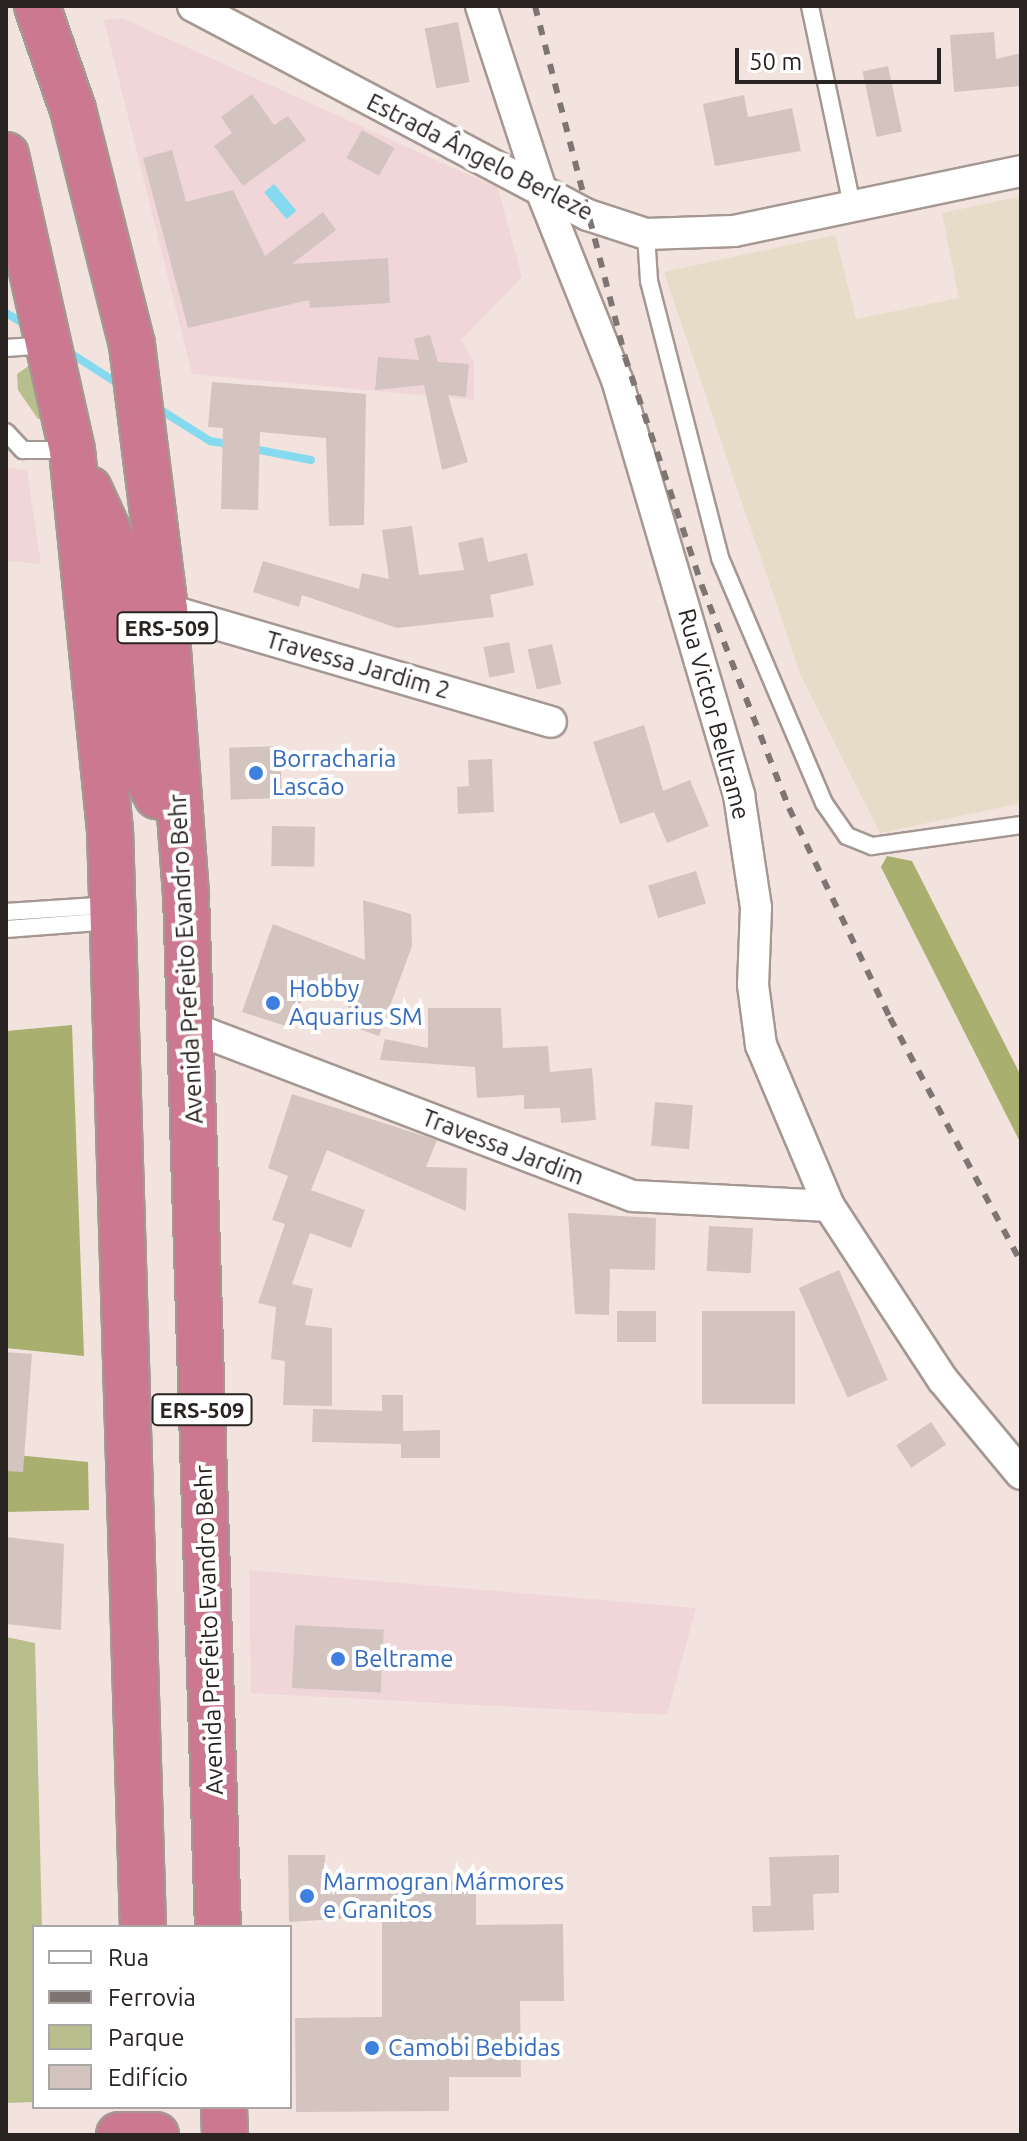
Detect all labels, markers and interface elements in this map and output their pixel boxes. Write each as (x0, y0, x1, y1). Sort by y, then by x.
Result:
scale bar (739, 32, 945, 82)
text: 50 m (749, 48, 802, 75)
street label: Estrada Ângelo Berleze (362, 87, 598, 227)
street label: Rua Victor Beltrame (672, 605, 756, 823)
road number: ERS-509 (115, 610, 219, 646)
street label: Travessa Jardim 2 (263, 625, 453, 705)
place label: Borracharia Lascão (272, 745, 396, 801)
marker: Borracharia Lascão (247, 764, 265, 782)
street label: Avenida Prefeito Evandro Behr (163, 793, 209, 1125)
place label: Hobby Aquarius SM (289, 975, 423, 1031)
marker: Hobby Aquarius SM (264, 994, 282, 1012)
street label: Travessa Jardim (418, 1103, 588, 1191)
road number: ERS-509 (150, 1392, 254, 1428)
street label: Avenida Prefeito Evandro Behr (189, 1464, 229, 1796)
place label: Beltrame (354, 1645, 454, 1673)
marker: Beltrame (329, 1650, 347, 1668)
place label: Marmogran Mármores e Granitos (323, 1868, 564, 1924)
marker: Marmogran Mármores e Granitos (298, 1887, 316, 1905)
legend (32, 1925, 292, 2109)
text: Rua (108, 1944, 149, 1971)
text: Ferrovia (108, 1984, 196, 2011)
text: Parque (108, 2024, 185, 2051)
place label: Camobi Bebidas (388, 2034, 560, 2062)
marker: Camobi Bebidas (363, 2039, 381, 2057)
text: Edifício (108, 2064, 188, 2091)

